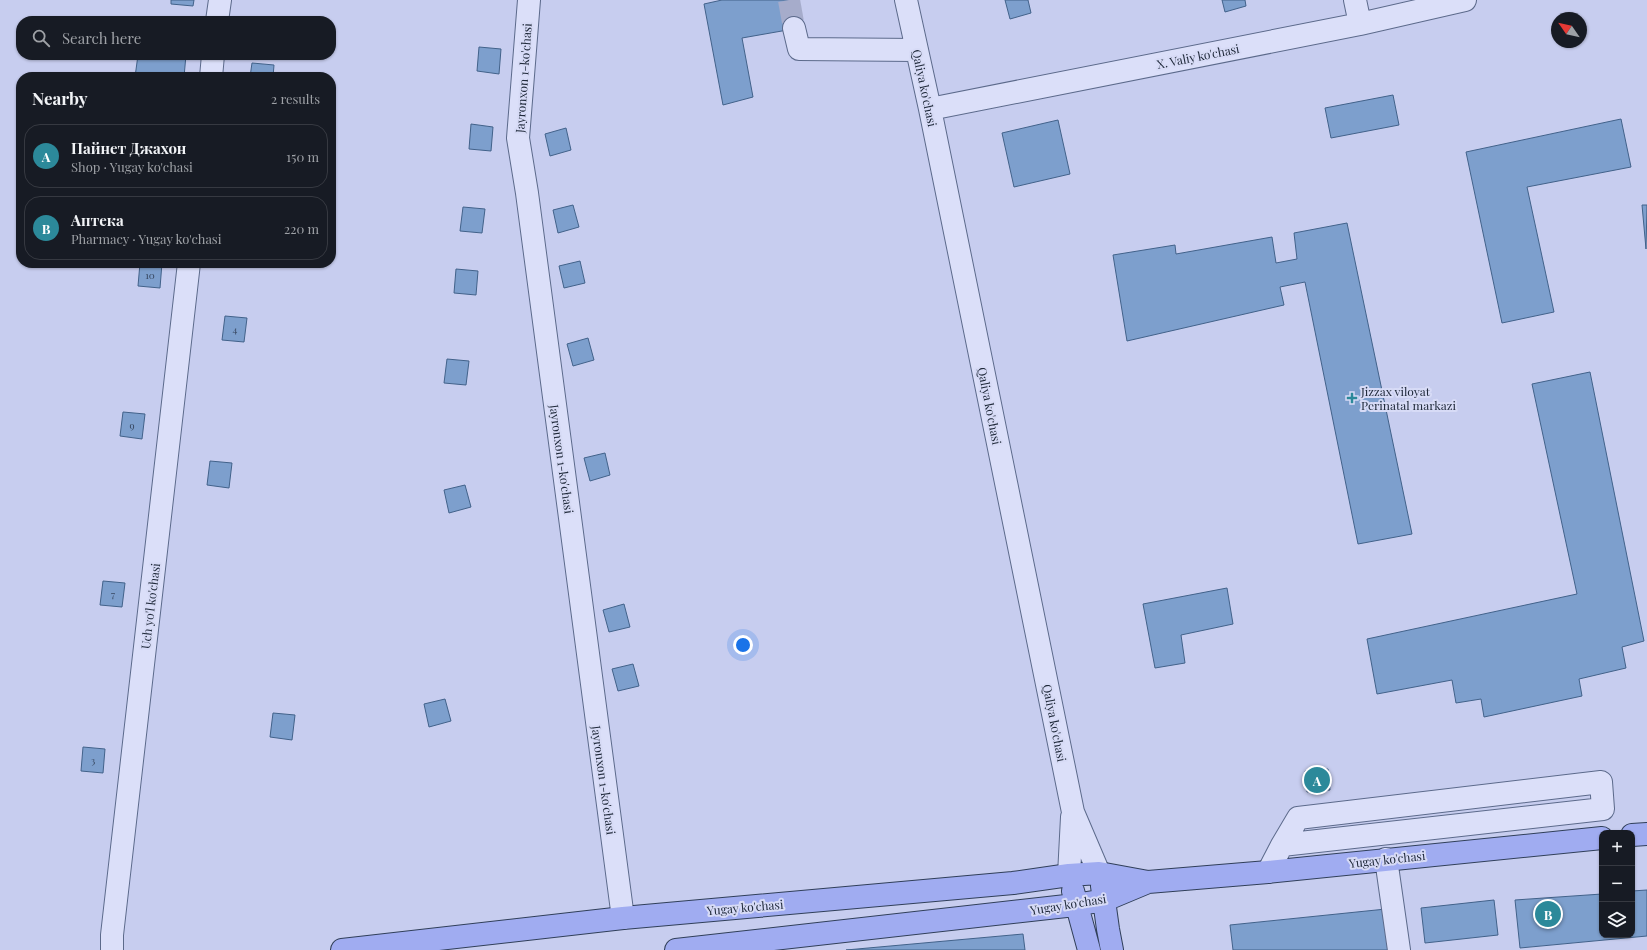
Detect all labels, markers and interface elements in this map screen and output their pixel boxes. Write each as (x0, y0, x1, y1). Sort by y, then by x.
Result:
north arrow (1551, 12, 1587, 48)
search box (16, 16, 336, 60)
street label: Jayronxon 1-ko'chasi (511, 22, 535, 134)
icon: search (30, 27, 52, 49)
text: Search here (62, 28, 141, 48)
street label: X. Valiy ko'chasi (1155, 40, 1241, 72)
street label: Qaliya ko'chasi (909, 48, 941, 129)
text: Nearby (32, 87, 87, 109)
text: 2 results (271, 90, 320, 107)
text: Пайнет Джахон (71, 138, 186, 158)
text: A (42, 148, 50, 165)
text: 150 m (286, 148, 319, 165)
text: Shop · Yugay ko'chasi (71, 158, 193, 175)
text: Аптека (71, 210, 124, 230)
text: B (42, 220, 50, 237)
text: 220 m (284, 220, 319, 237)
text: Pharmacy · Yugay ko'chasi (71, 230, 221, 247)
house number: 10 (145, 268, 155, 282)
house number: 4 (233, 322, 238, 336)
street label: Qaliya ko'chasi (975, 366, 1005, 447)
place label: Jizzax viloyat Perinatal markazi (1360, 383, 1457, 413)
marker: Jizzax viloyat Perinatal markazi (1346, 392, 1358, 404)
street label: Jayronxon 1-ko'chasi (546, 402, 578, 515)
house number: 9 (129, 418, 135, 432)
street label: Uch yo'l ko'chasi (137, 562, 163, 650)
house number: 7 (111, 587, 115, 601)
your location (733, 635, 753, 655)
street label: Qaliya ko'chasi (1040, 683, 1070, 764)
street label: Jayronxon 1-ko'chasi (588, 723, 620, 836)
house number: 3 (91, 753, 96, 767)
pin: A (1304, 765, 1330, 795)
map controls (1599, 830, 1635, 938)
button: + (1599, 830, 1635, 866)
street label: Yugay ko'chasi (1347, 847, 1426, 871)
button: − (1599, 866, 1635, 902)
street label: Yugay ko'chasi (1028, 890, 1108, 918)
street label: Yugay ko'chasi (705, 896, 784, 918)
pin: B (1535, 899, 1561, 929)
button: layers (1599, 902, 1635, 938)

